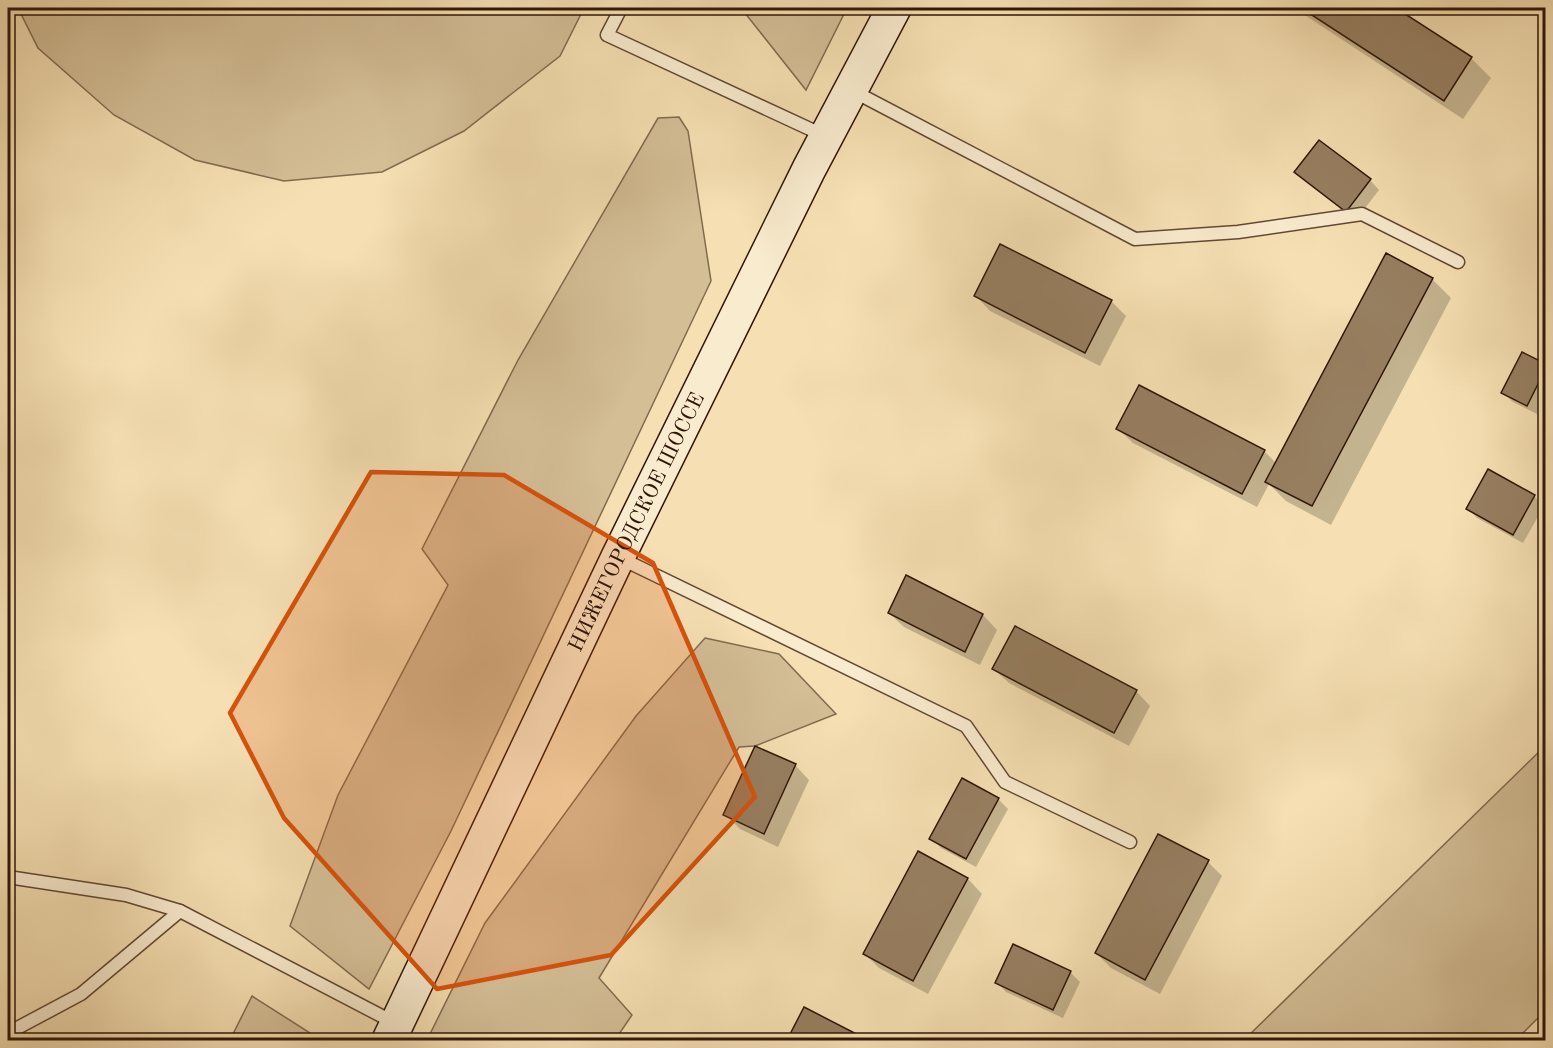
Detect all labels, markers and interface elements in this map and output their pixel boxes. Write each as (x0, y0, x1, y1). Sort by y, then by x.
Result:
street label: НИЖЕГОРОДСКОЕ ШОССЕ (566, 390, 709, 655)

